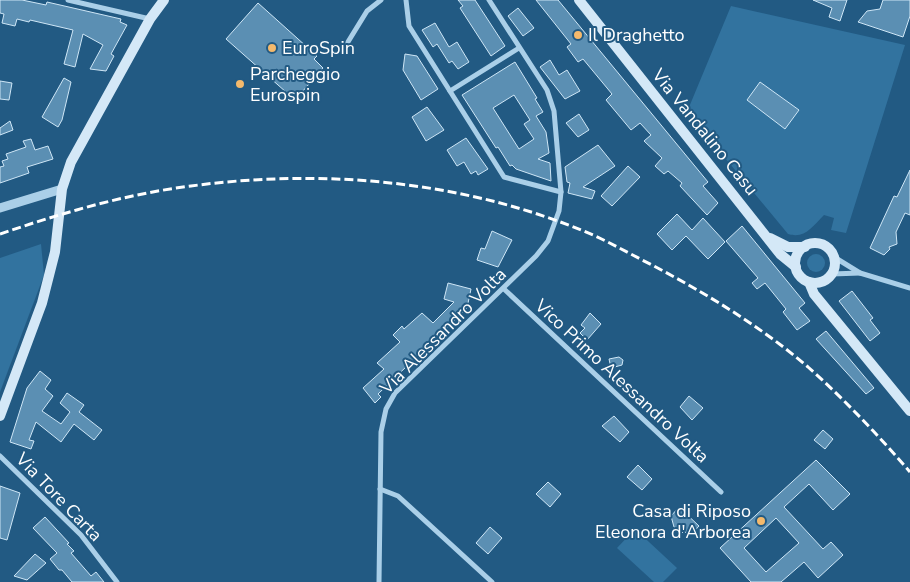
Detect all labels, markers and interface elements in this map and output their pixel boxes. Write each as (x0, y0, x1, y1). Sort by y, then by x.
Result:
place label: Il Draghetto (588, 23, 684, 47)
marker: Il Draghetto (572, 29, 584, 41)
place label: EuroSpin (282, 36, 355, 60)
marker: EuroSpin (266, 42, 278, 54)
place label: Parcheggio Eurospin (250, 62, 340, 107)
street label: Via Vandalino Casu (646, 63, 764, 200)
marker: Parcheggio Eurospin (234, 78, 246, 90)
street label: Via Alessandro Volta (374, 263, 511, 400)
street label: Vico Primo Alessandro Volta (529, 293, 714, 468)
street label: Via Tore Carta (10, 447, 108, 547)
place label: Casa di Riposo Eleonora d'Arborea (595, 499, 751, 544)
marker: Casa di Riposo Eleonora d'Arborea (755, 515, 767, 527)

